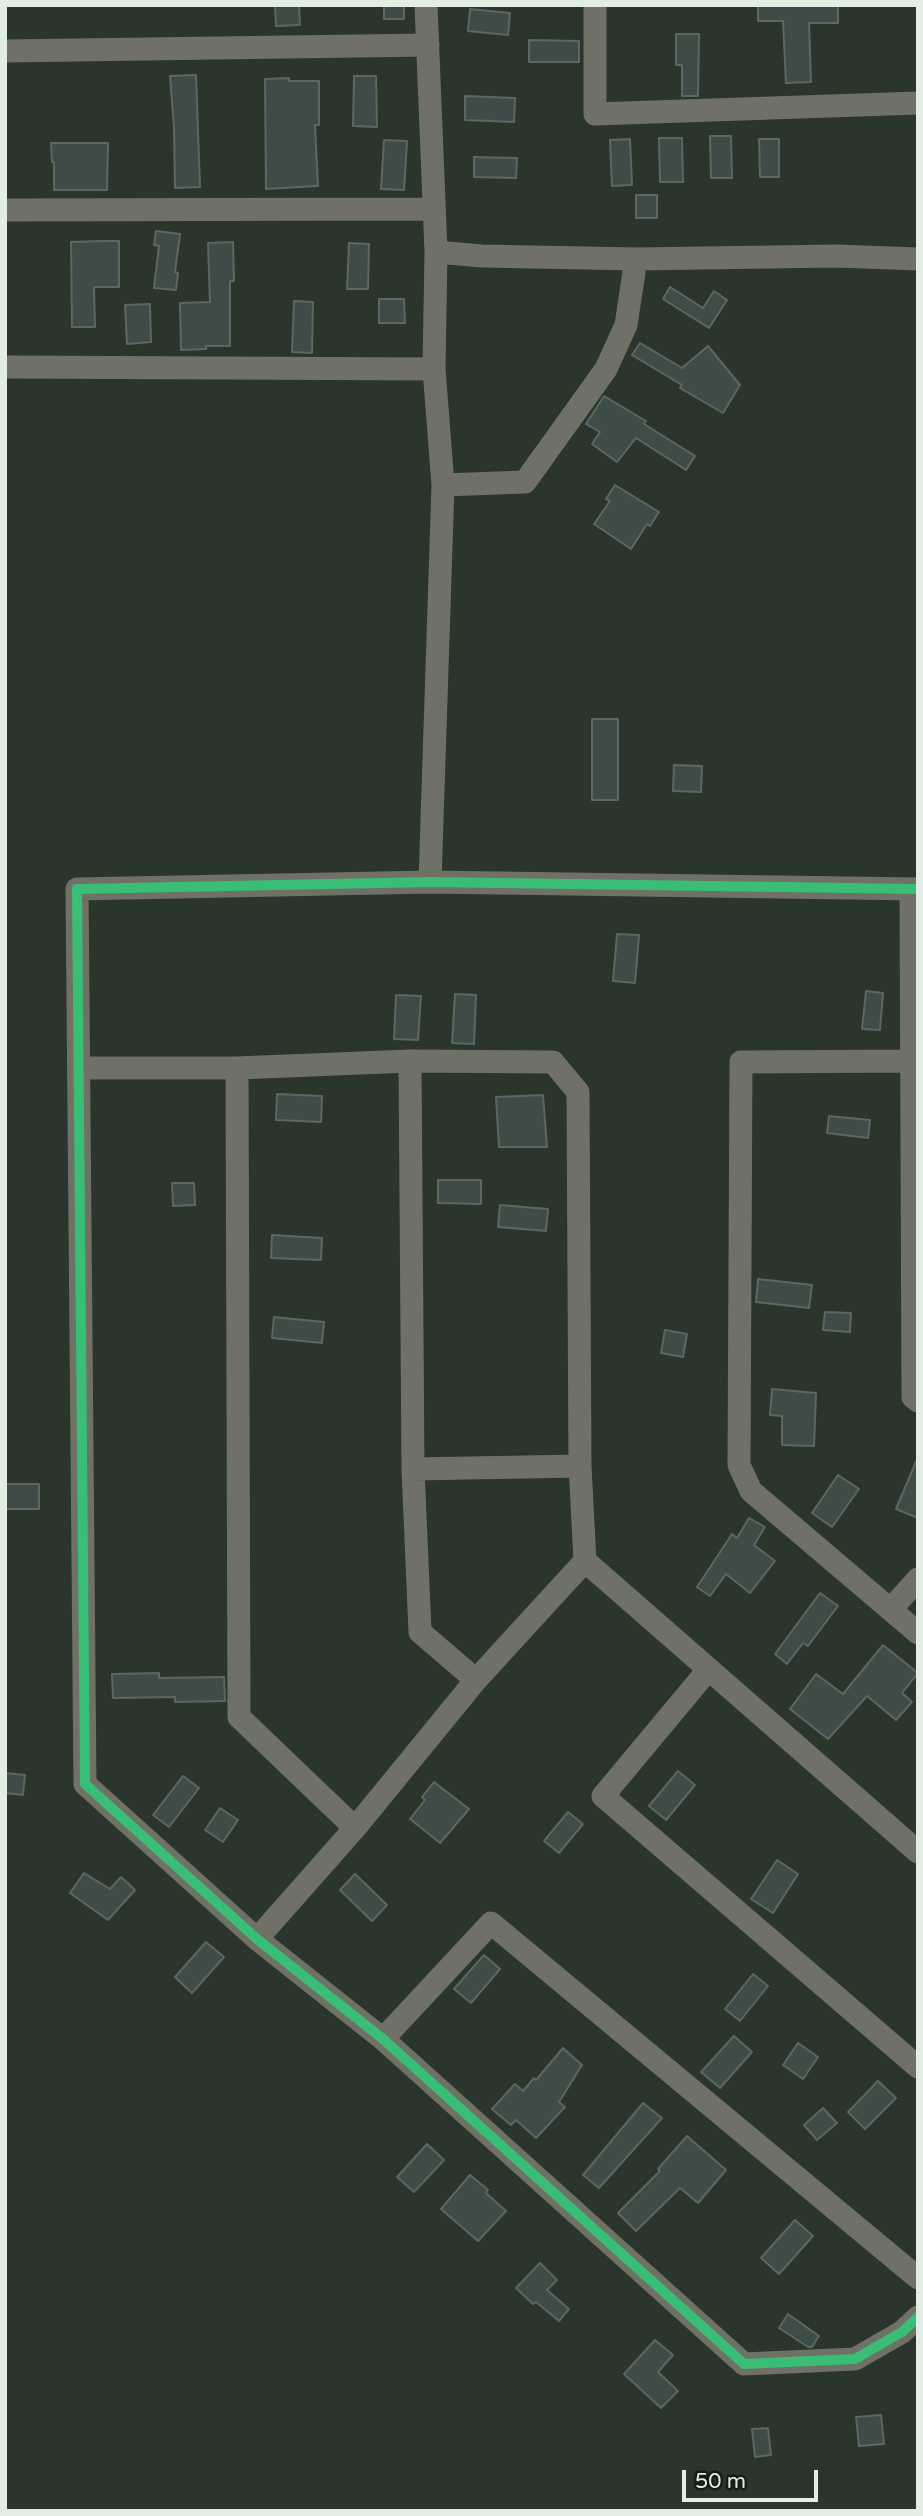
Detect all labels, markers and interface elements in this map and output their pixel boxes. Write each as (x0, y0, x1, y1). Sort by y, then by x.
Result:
scale bar (685, 2456, 822, 2500)
text: 50 m (695, 2469, 746, 2494)

